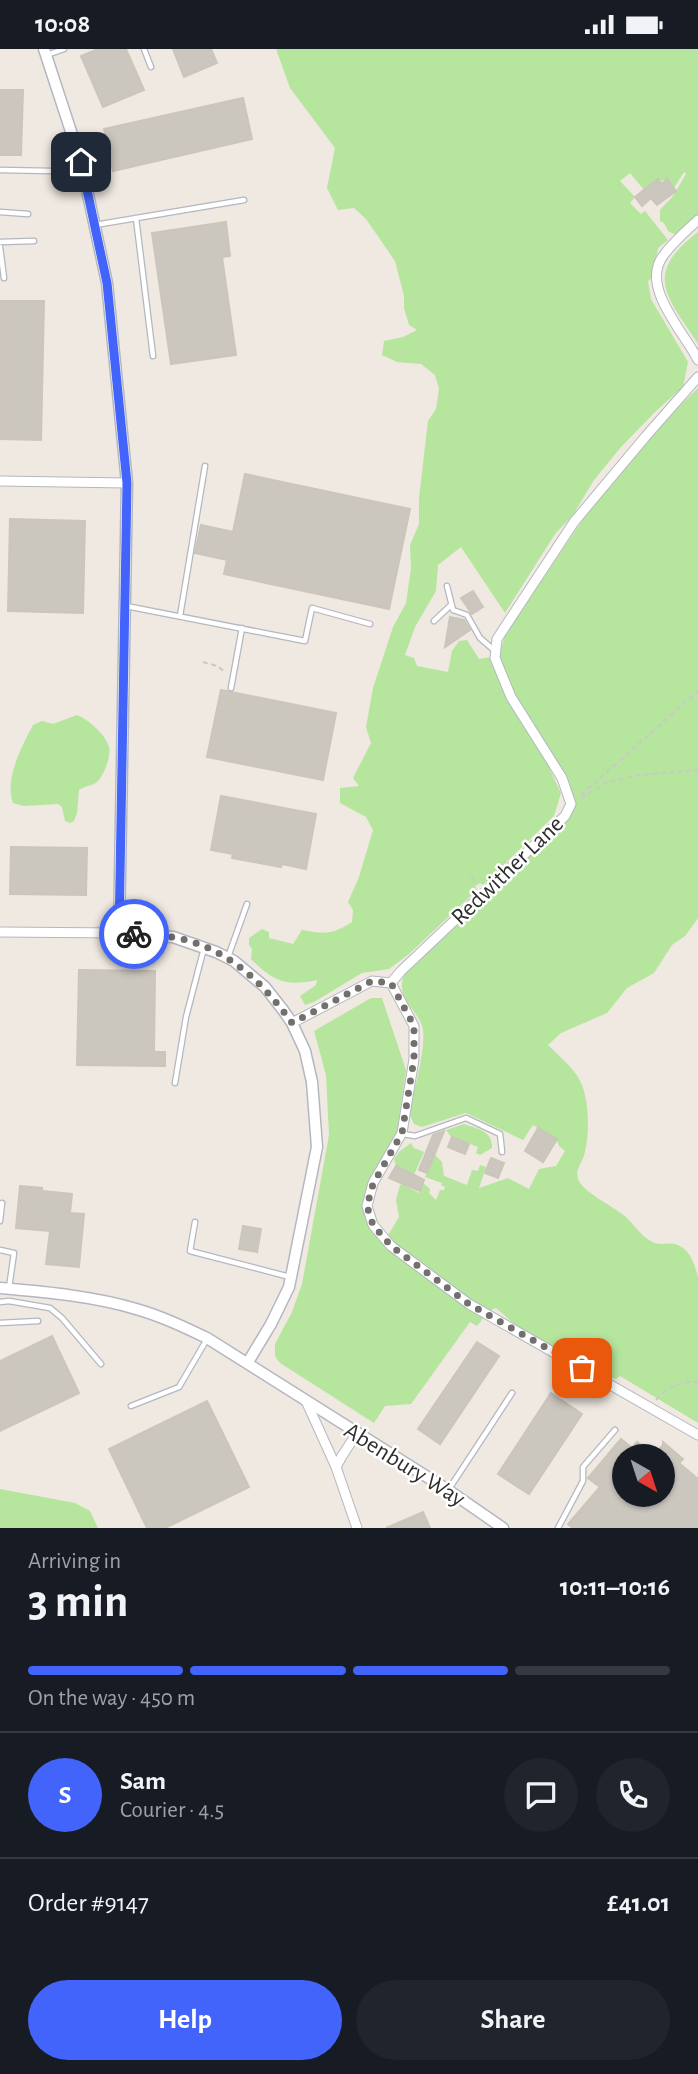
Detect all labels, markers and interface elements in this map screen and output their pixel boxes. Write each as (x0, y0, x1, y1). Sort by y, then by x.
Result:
text: 10:08 (35, 11, 90, 37)
pin (51, 132, 111, 192)
icon: home (62, 143, 100, 181)
street label: Redwither Lane (447, 812, 568, 930)
courier (99, 899, 169, 969)
icon: bike (115, 915, 153, 953)
pin (552, 1338, 612, 1398)
icon: bag (563, 1349, 601, 1387)
street label: Abenbury Way (340, 1418, 469, 1511)
north arrow (612, 1444, 676, 1507)
map controls (612, 1444, 675, 1507)
text: Arriving in (28, 1550, 121, 1573)
text: 10:11–10:16 (560, 1574, 670, 1600)
text: 3 min (28, 1579, 128, 1625)
text: On the way · 450 m (28, 1687, 195, 1710)
button: chat (504, 1758, 578, 1832)
button: phone (596, 1758, 670, 1832)
text: Sam (120, 1768, 166, 1794)
text: S (59, 1782, 71, 1808)
text: Courier · 4.5 (120, 1799, 224, 1822)
text: Order #9147 (28, 1890, 149, 1916)
text: £41.01 (607, 1890, 670, 1916)
button: Help (28, 1980, 342, 2060)
button: Share (356, 1980, 670, 2060)

